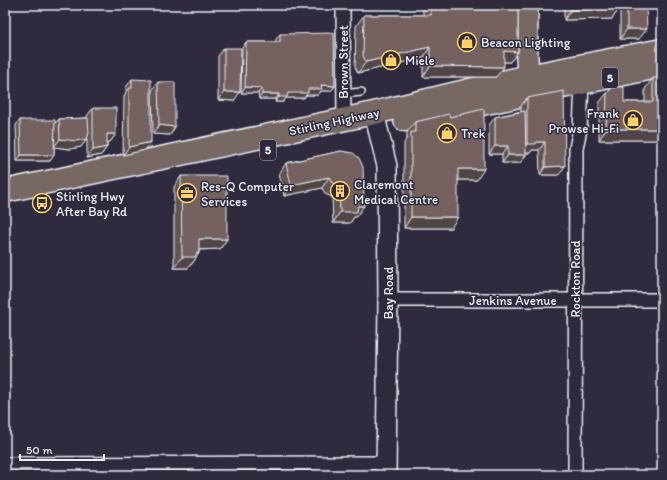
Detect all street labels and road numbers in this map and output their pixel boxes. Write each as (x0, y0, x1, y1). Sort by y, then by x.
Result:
street label: Brown Street (336, 25, 351, 99)
road number: 5 (602, 68, 618, 88)
street label: Stirling Highway (288, 105, 381, 138)
road number: 5 (260, 140, 276, 160)
street label: Rockton Road (568, 240, 583, 318)
street label: Bay Road (381, 267, 396, 319)
street label: Jenkins Avenue (469, 293, 557, 308)

